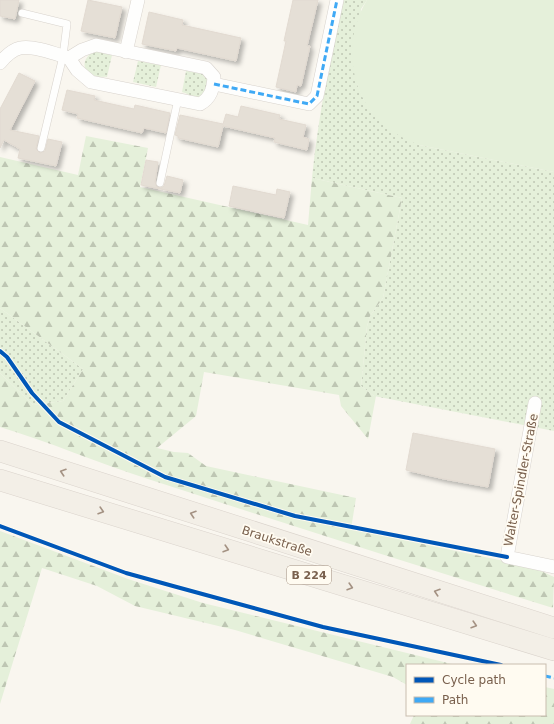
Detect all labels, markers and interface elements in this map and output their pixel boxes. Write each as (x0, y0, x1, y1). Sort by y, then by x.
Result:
street label: Walter-Spindler-Straße (501, 412, 541, 548)
one-way arrow (59, 468, 66, 476)
one-way arrow (98, 506, 105, 515)
one-way arrow (189, 510, 196, 519)
street label: Braukstraße (240, 523, 314, 559)
one-way arrow (222, 544, 229, 553)
road number: B 224 (287, 566, 331, 584)
one-way arrow (346, 582, 353, 591)
one-way arrow (433, 588, 440, 596)
one-way arrow (470, 620, 477, 629)
legend (406, 664, 546, 716)
text: Cycle path (442, 673, 506, 687)
text: Path (442, 693, 468, 707)

